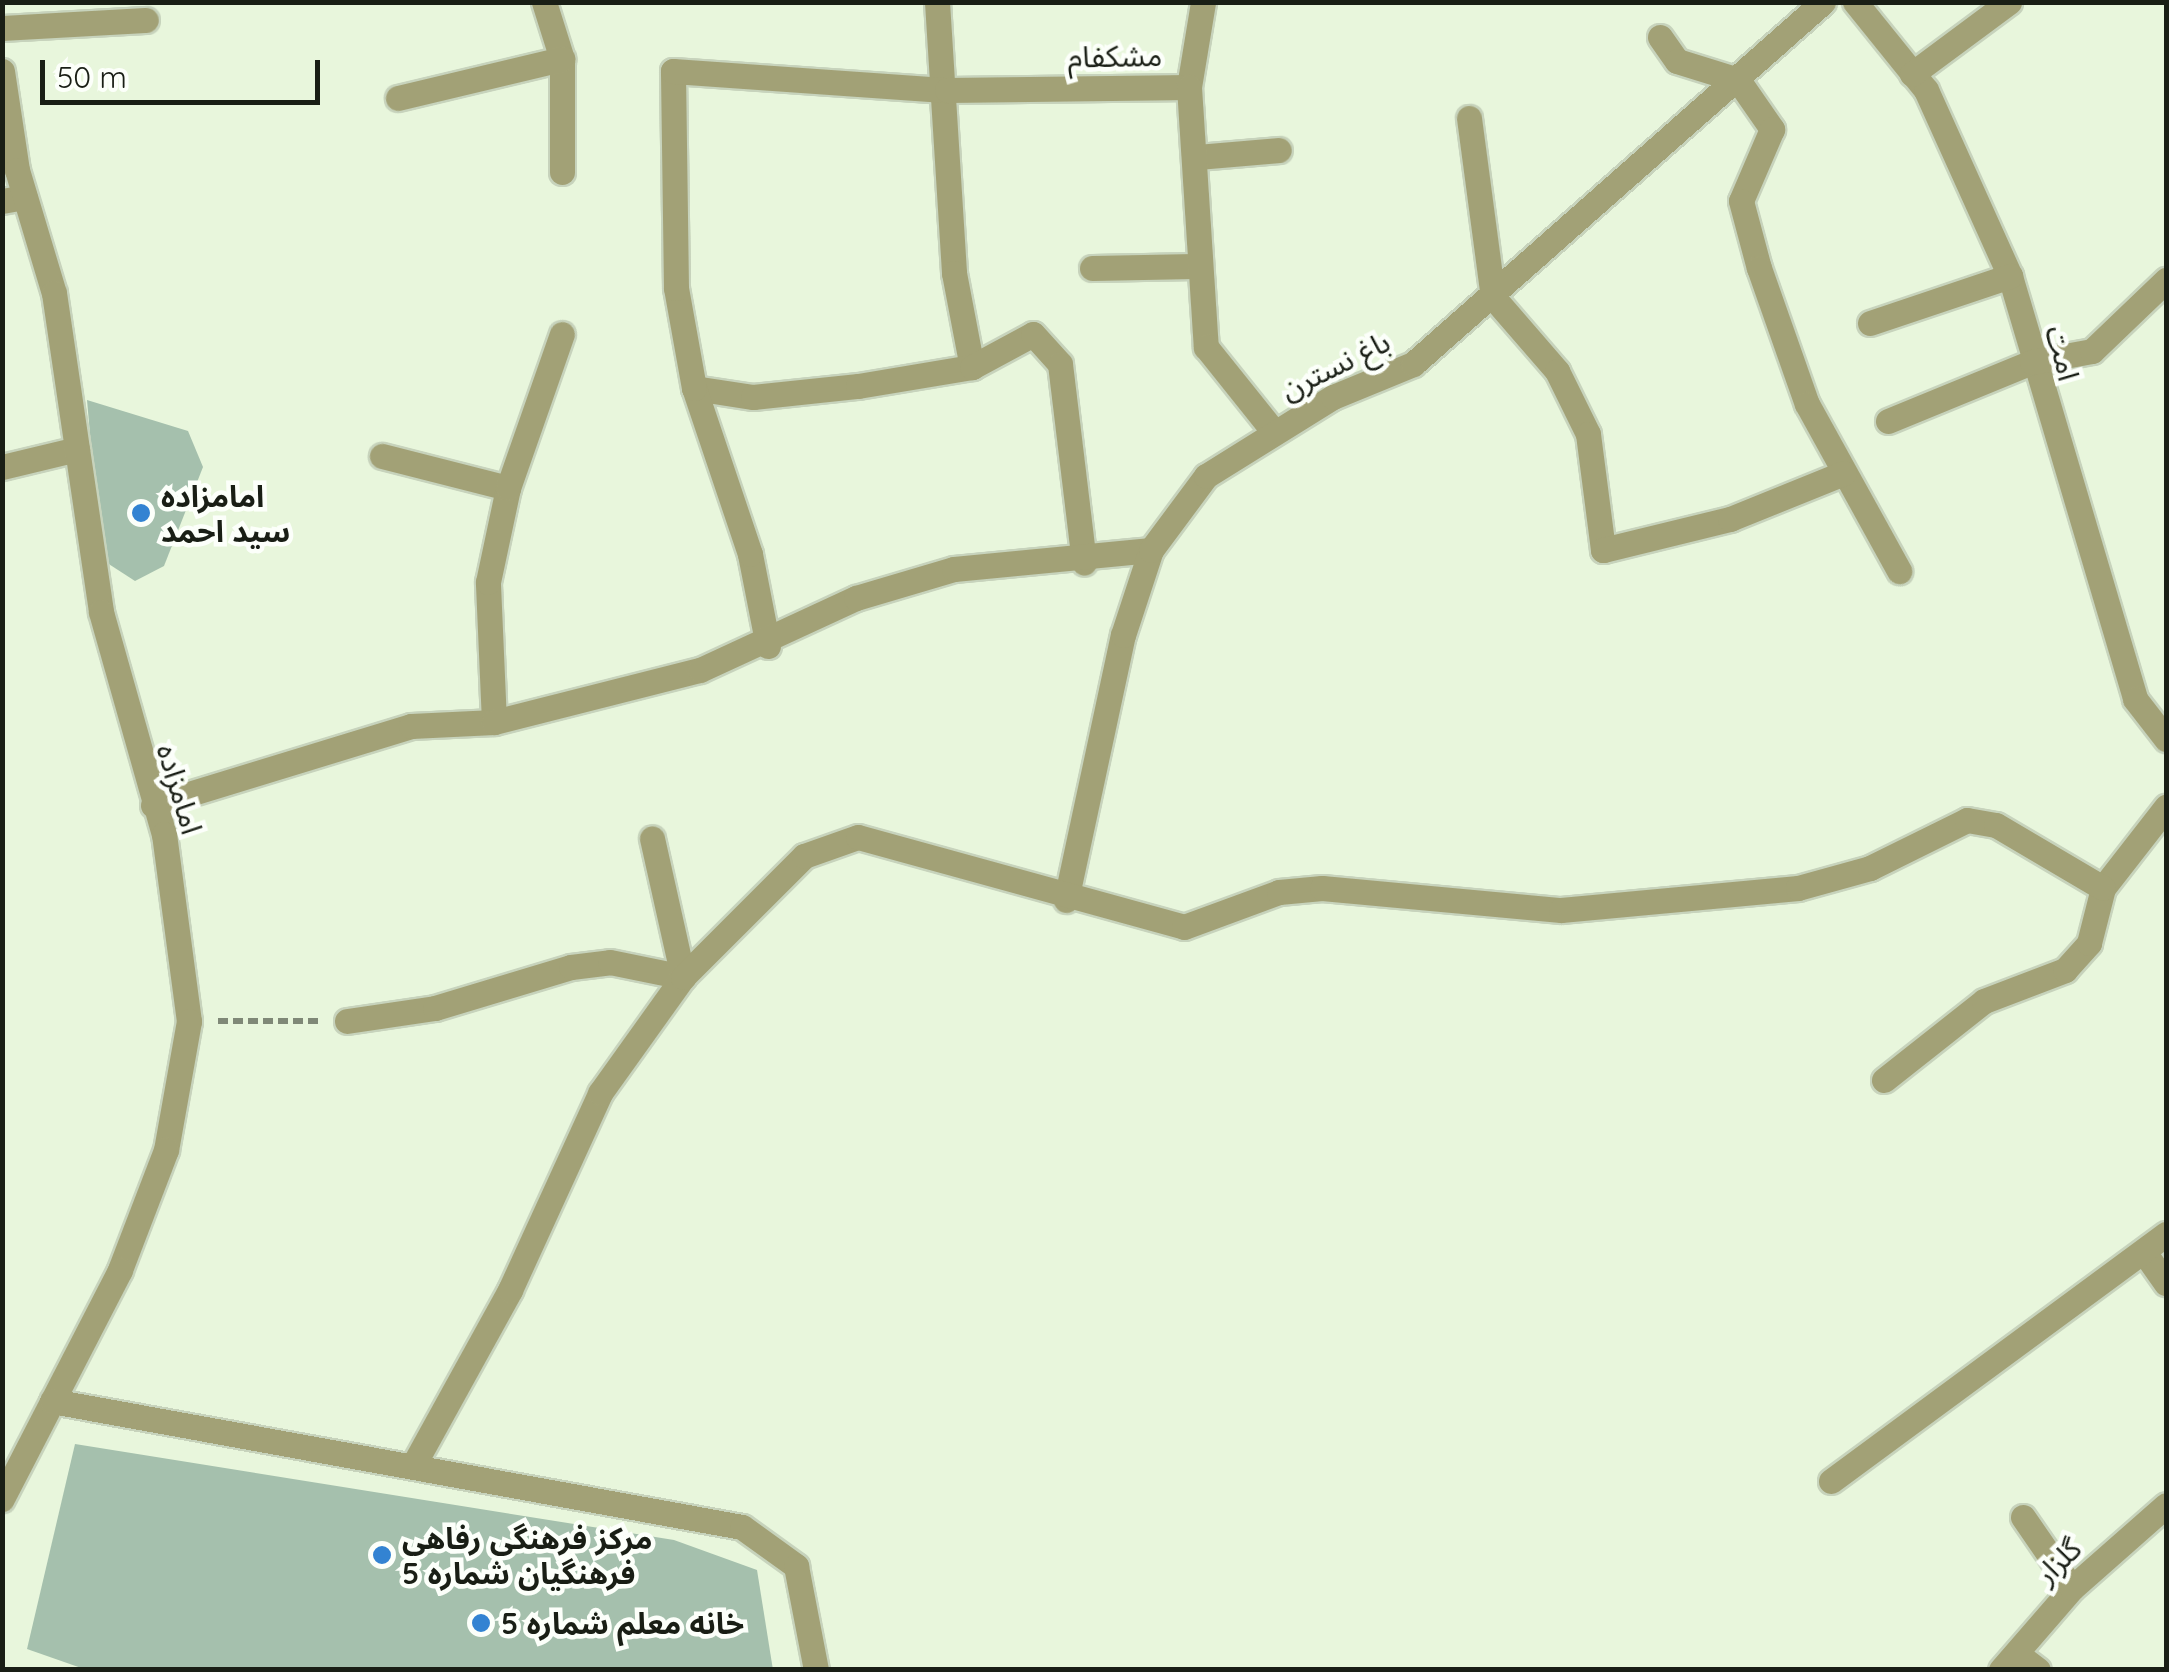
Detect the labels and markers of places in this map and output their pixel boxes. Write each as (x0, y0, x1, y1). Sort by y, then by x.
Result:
place label: امامزاده سید احمد (161, 478, 290, 548)
marker: امامزاده سید احمد (130, 502, 152, 524)
place label: مرکز فرهنگی رفاهی فرهنگیان شماره 5 (402, 1520, 652, 1590)
marker: مرکز فرهنگی رفاهی فرهنگیان شماره 5 (371, 1544, 393, 1566)
place label: خانه معلم شماره 5 (501, 1605, 744, 1641)
marker: خانه معلم شماره 5 (470, 1612, 492, 1634)

